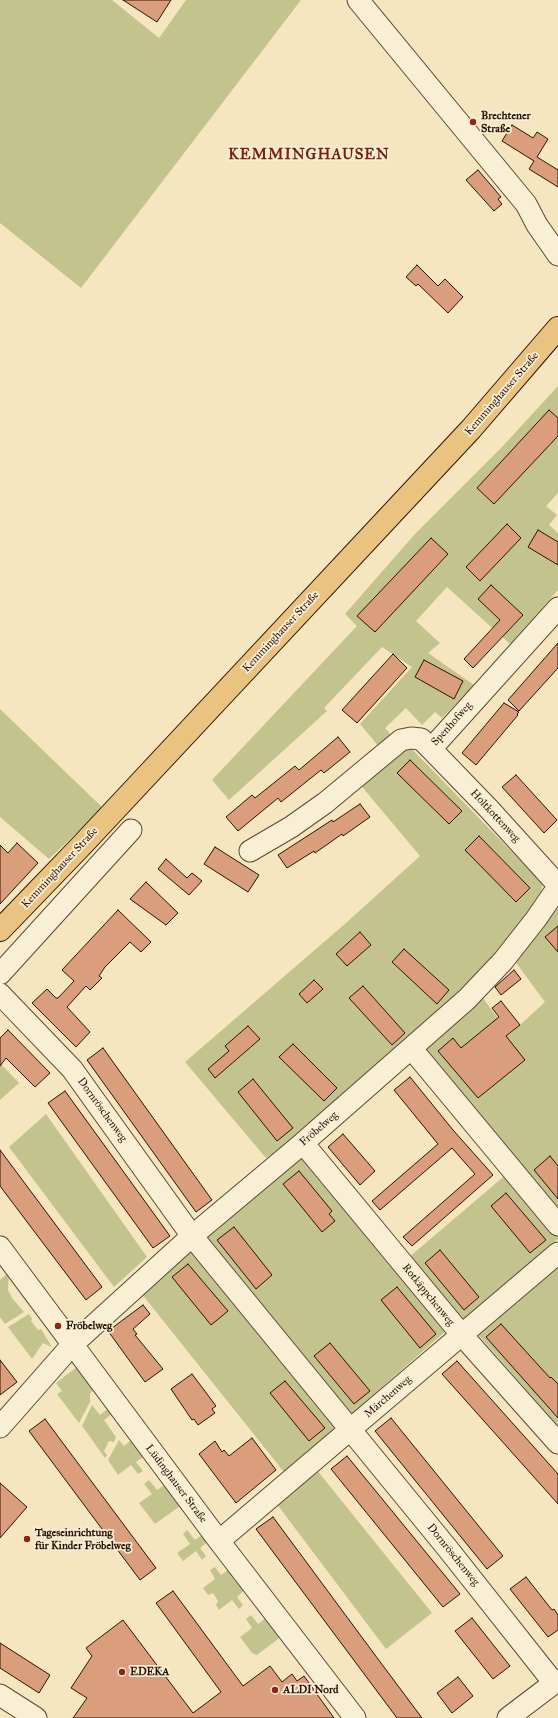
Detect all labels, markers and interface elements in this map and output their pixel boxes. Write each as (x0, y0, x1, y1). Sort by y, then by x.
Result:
place label: Brechtener Straße (481, 109, 531, 135)
marker: Brechtener Straße (468, 117, 478, 127)
district label: KEMMINGHAUSEN (228, 146, 390, 164)
street label: Kemminghauser Straße (462, 350, 542, 438)
street label: Kemminghauser Straße (240, 589, 322, 675)
street label: Spenhofweg (429, 699, 475, 749)
street label: Holtkottenweg (467, 787, 523, 845)
street label: Kemminghauser Straße (19, 825, 101, 911)
street label: Dornröschenweg (74, 1075, 130, 1145)
street label: Fröbelweg (297, 1109, 341, 1149)
street label: Rotkäppchenweg (399, 1261, 457, 1329)
place label: Fröbelweg (66, 1319, 112, 1333)
marker: Fröbelweg (53, 1321, 63, 1331)
street label: Märchenweg (362, 1373, 414, 1421)
street label: Lüdinghauser Straße (142, 1442, 210, 1526)
street label: Dornröschenweg (424, 1521, 482, 1589)
place label: Tageseinrichtung für Kinder Fröbelweg (35, 1526, 131, 1552)
marker: Tageseinrichtung für Kinder Fröbelweg (22, 1534, 32, 1544)
place label: EDEKA (130, 1665, 170, 1679)
marker: EDEKA (117, 1667, 127, 1677)
place label: ALDI Nord (283, 1683, 338, 1697)
marker: ALDI Nord (270, 1685, 280, 1695)

